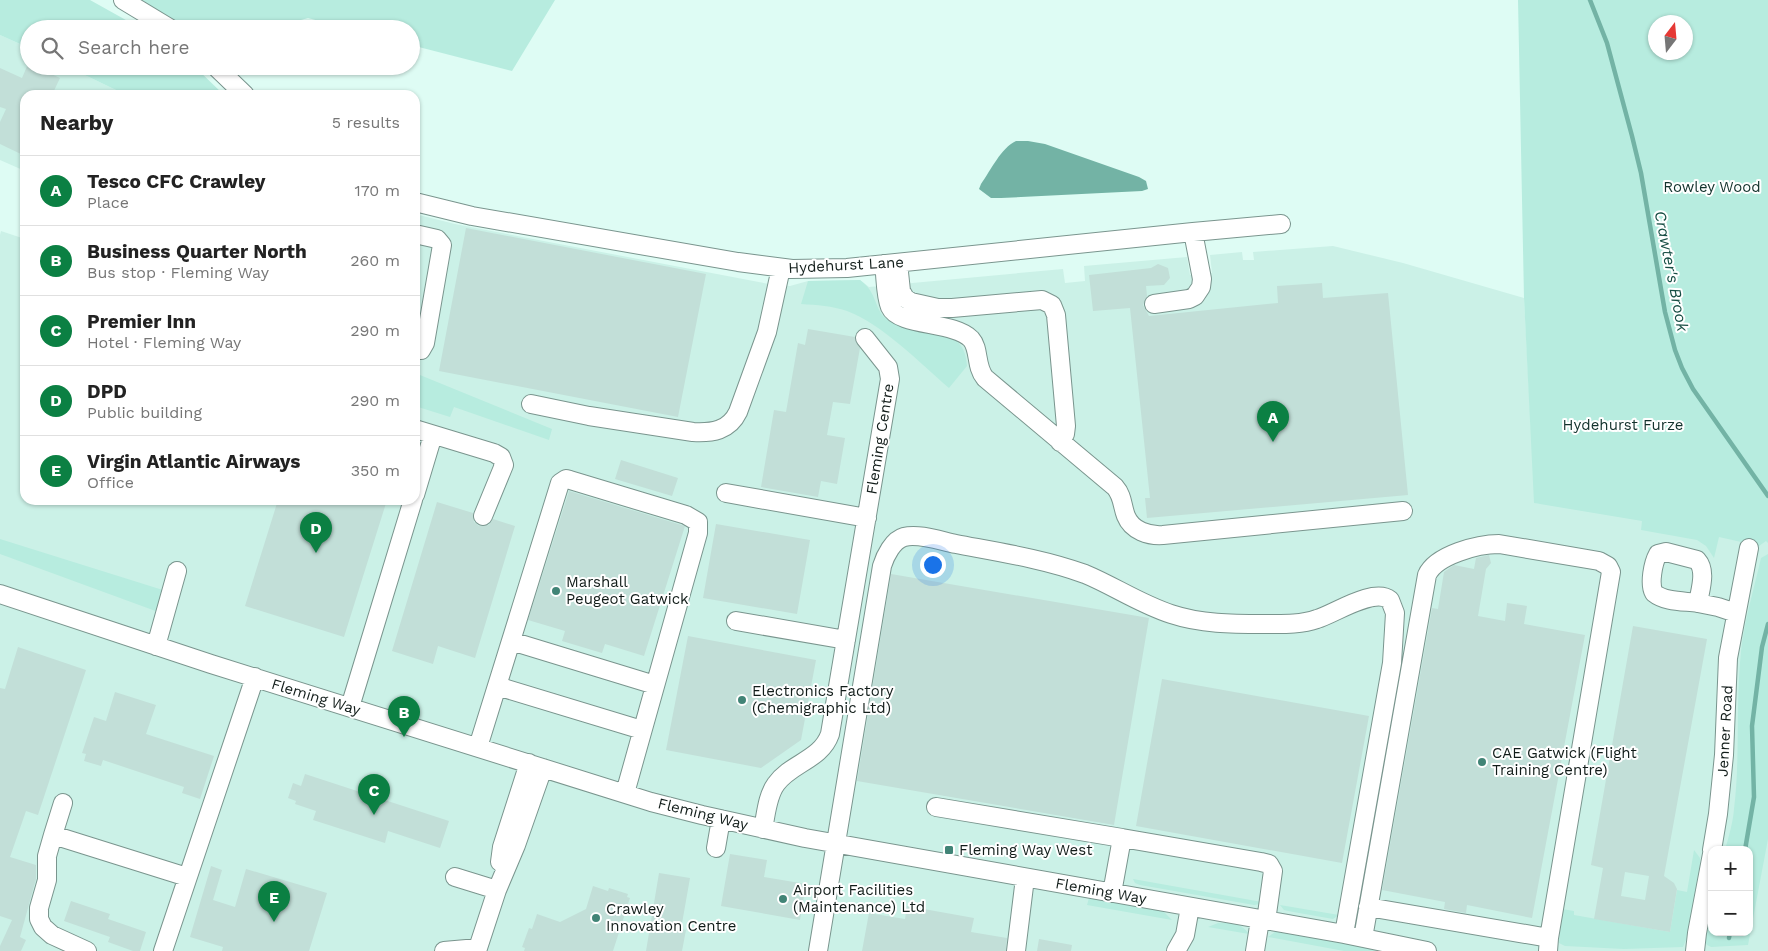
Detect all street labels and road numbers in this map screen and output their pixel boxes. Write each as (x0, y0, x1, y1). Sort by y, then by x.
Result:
street label: Hydehurst Lane (788, 253, 904, 277)
street label: Fleming Centre (862, 382, 898, 496)
street label: Fleming Way (269, 675, 363, 719)
street label: Jenner Road (1714, 685, 1736, 777)
street label: Fleming Way (656, 794, 750, 834)
street label: Fleming Way (1054, 874, 1148, 908)

